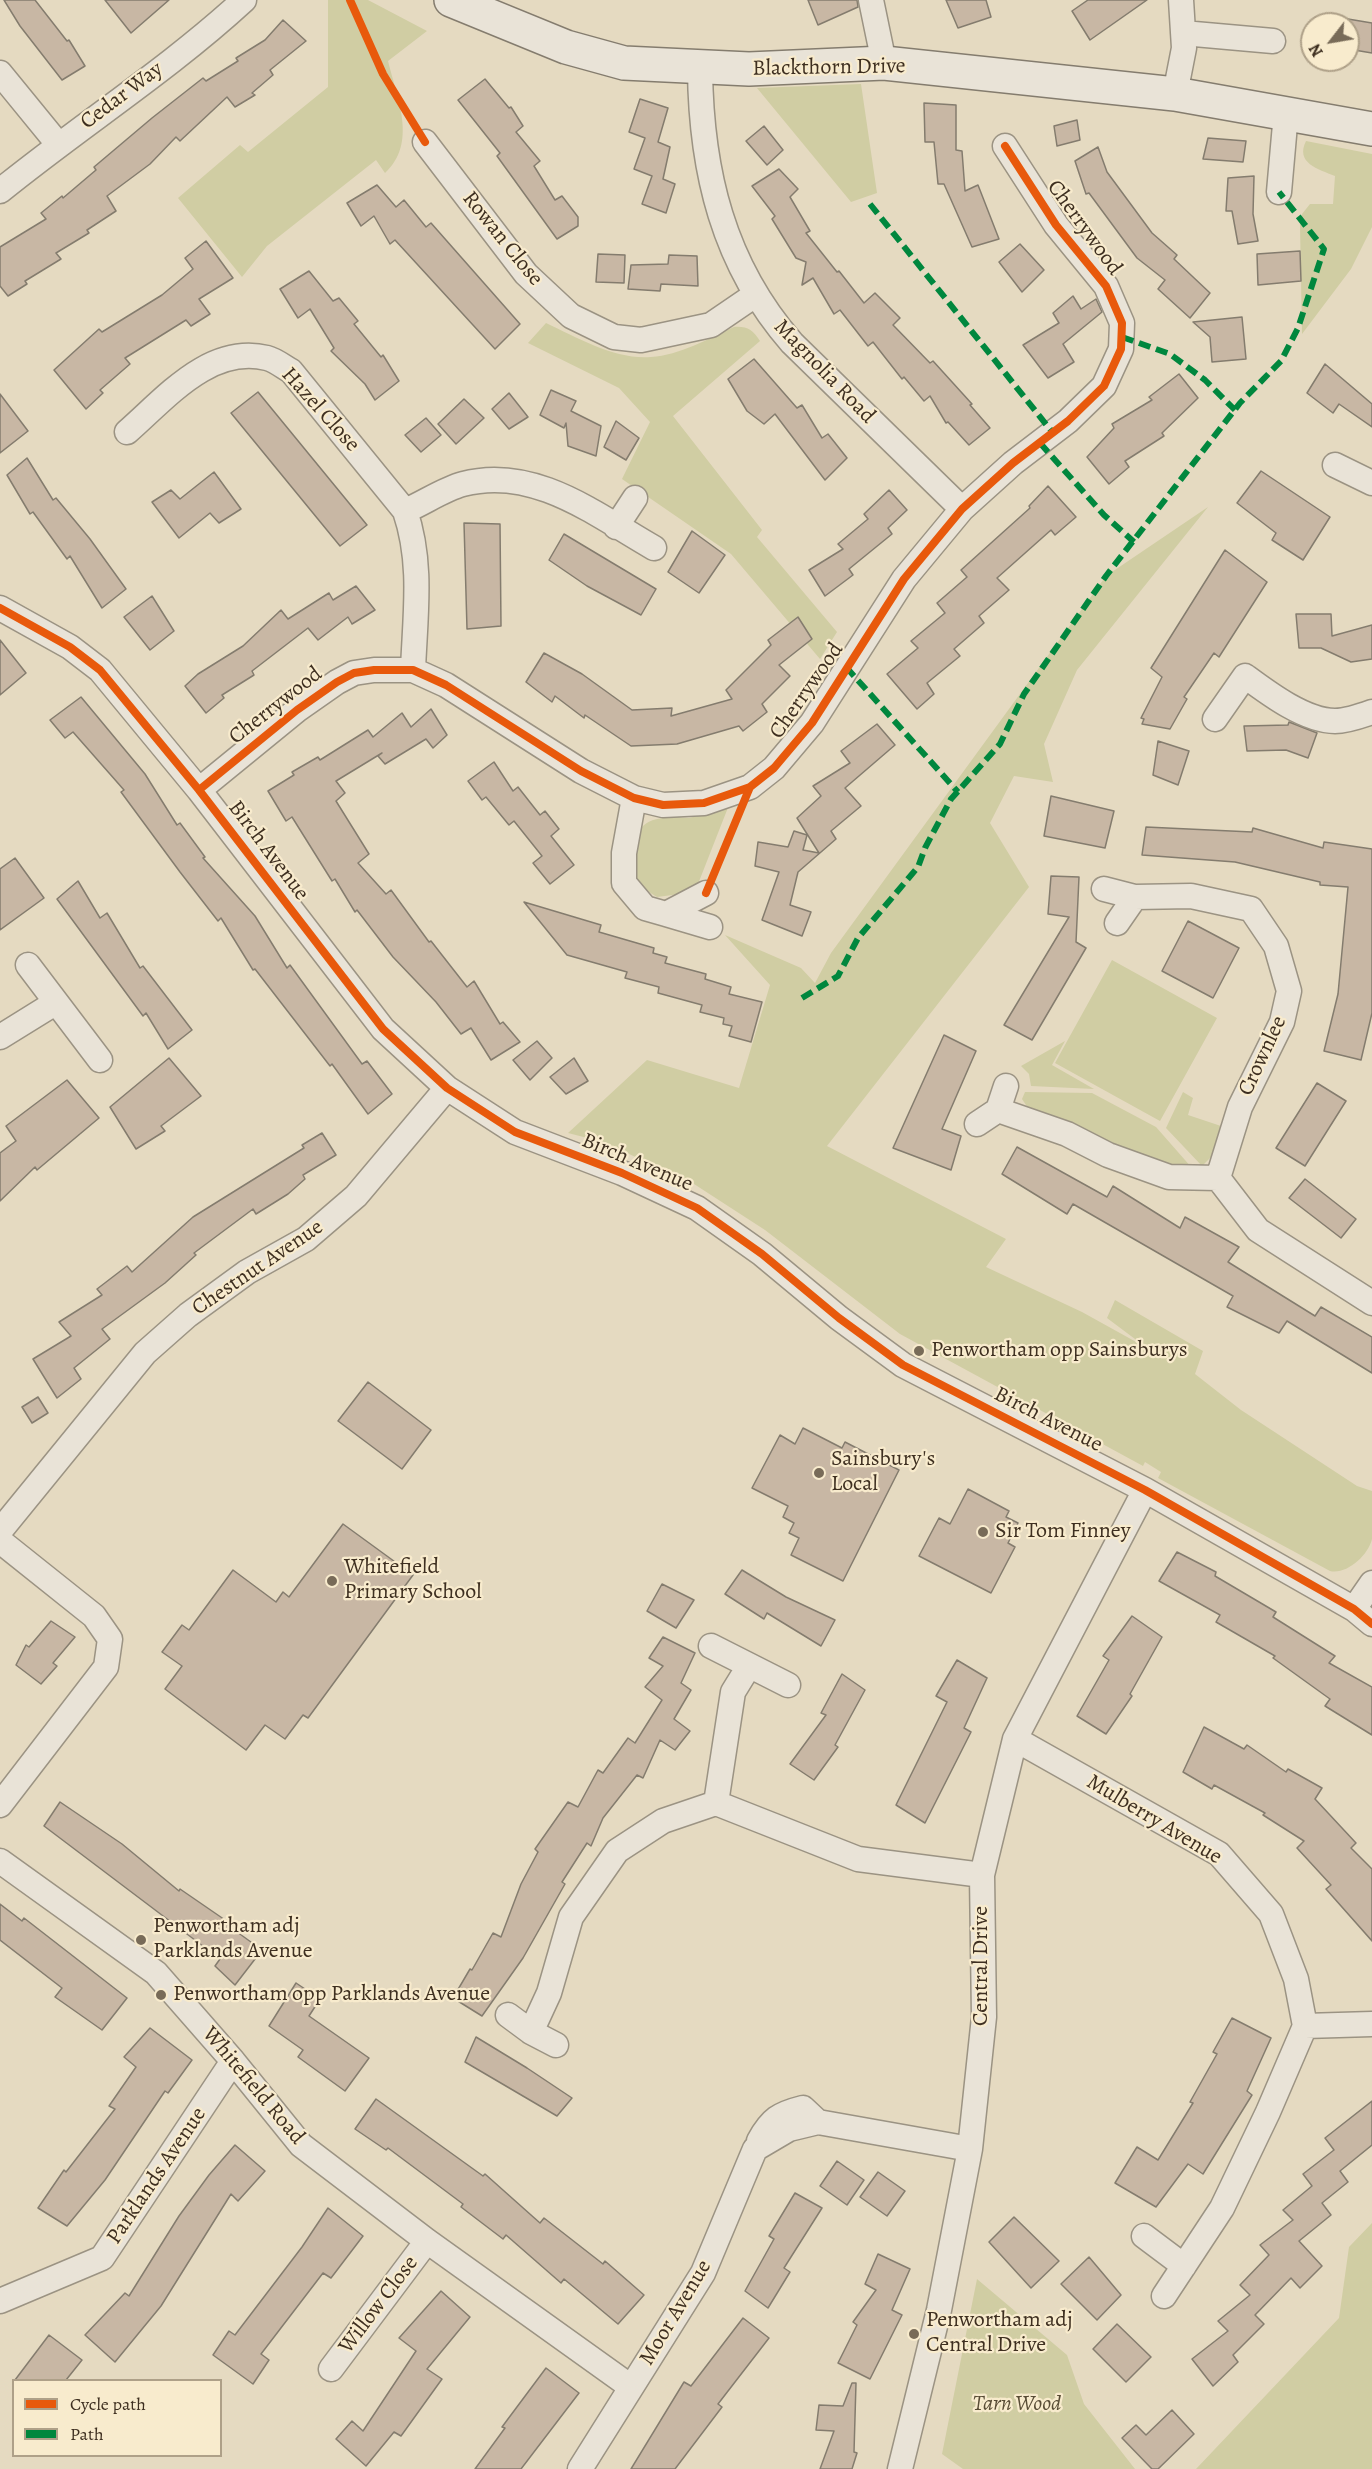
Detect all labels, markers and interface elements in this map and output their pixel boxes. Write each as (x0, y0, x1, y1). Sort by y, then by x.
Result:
north arrow (1300, 12, 1360, 72)
text: N (1304, 40, 1329, 61)
street label: Blackthorn Drive (752, 53, 906, 83)
street label: Cedar Way (76, 56, 168, 136)
street label: Cherrywood (1041, 175, 1127, 281)
street label: Rowan Close (456, 186, 548, 292)
street label: Magnolia Road (768, 314, 880, 430)
street label: Hazel Close (275, 362, 365, 458)
street label: Cherrywood (764, 638, 850, 744)
street label: Cherrywood (224, 661, 328, 751)
street label: Birch Avenue (222, 796, 314, 906)
street label: Crownlee (1233, 1012, 1293, 1100)
street label: Birch Avenue (577, 1128, 697, 1198)
street label: Chestnut Avenue (187, 1214, 329, 1322)
place label: Penwortham opp Sainsburys (931, 1338, 1188, 1364)
marker: Penwortham opp Sainsburys (912, 1344, 926, 1358)
street label: Birch Avenue (989, 1381, 1107, 1459)
place label: Sainsbury's Local (831, 1447, 935, 1498)
marker: Sainsbury's Local (812, 1466, 826, 1480)
place label: Sir Tom Finney (995, 1519, 1131, 1545)
marker: Sir Tom Finney (976, 1525, 990, 1539)
place label: Whitefield Primary School (344, 1555, 482, 1606)
marker: Whitefield Primary School (325, 1574, 339, 1588)
street label: Mulberry Avenue (1081, 1769, 1227, 1871)
street label: Central Drive (969, 1906, 995, 2026)
place label: Penwortham adj Parklands Avenue (153, 1914, 312, 1966)
marker: Penwortham adj Parklands Avenue (134, 1933, 148, 1947)
place label: Penwortham opp Parklands Avenue (173, 1982, 490, 2008)
marker: Penwortham opp Parklands Avenue (154, 1988, 168, 2002)
street label: Whitefield Road (196, 2022, 310, 2150)
street label: Parklands Avenue (101, 2103, 213, 2249)
street label: Willow Close (334, 2251, 424, 2359)
street label: Moor Avenue (634, 2255, 718, 2371)
place label: Penwortham adj Central Drive (926, 2308, 1073, 2360)
marker: Penwortham adj Central Drive (907, 2327, 921, 2341)
legend (12, 2379, 222, 2457)
text: Cycle path (70, 2392, 146, 2416)
park label: Tarn Wood (973, 2392, 1061, 2418)
text: Path (70, 2422, 104, 2446)

